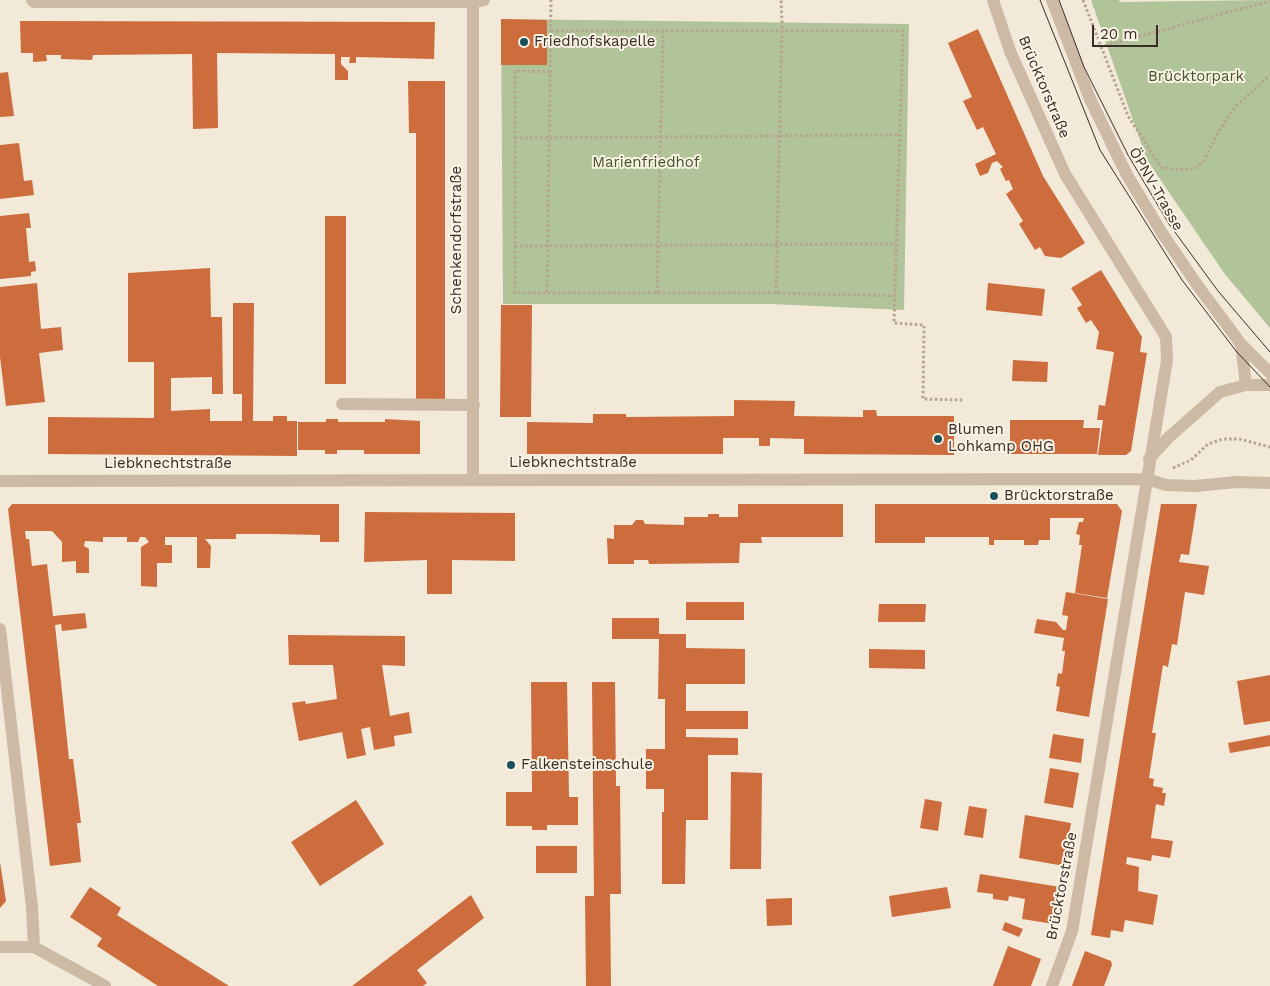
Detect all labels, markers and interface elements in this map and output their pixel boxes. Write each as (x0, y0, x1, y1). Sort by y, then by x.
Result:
scale bar (1095, 15, 1161, 47)
text: 20 m (1100, 25, 1138, 43)
place label: Friedhofskapelle (534, 33, 655, 51)
street label: Brücktorstraße (1014, 33, 1074, 141)
marker: Friedhofskapelle (518, 36, 530, 48)
park label: Brücktorpark (1148, 68, 1244, 86)
street label: ÖPNV-Trasse (1125, 144, 1187, 234)
park label: Marienfriedhof (592, 154, 700, 172)
street label: Schenkendorfstraße (448, 166, 466, 314)
place label: Blumen Lohkamp OHG (948, 421, 1054, 456)
marker: Blumen Lohkamp OHG (932, 433, 944, 445)
street label: Liebknechtstraße (509, 454, 637, 472)
street label: Liebknechtstraße (104, 455, 232, 473)
place label: Brücktorstraße (1004, 487, 1114, 505)
marker: Brücktorstraße (988, 490, 1000, 502)
place label: Falkensteinschule (521, 756, 653, 774)
marker: Falkensteinschule (505, 759, 517, 771)
street label: Brücktorstraße (1043, 830, 1081, 942)

